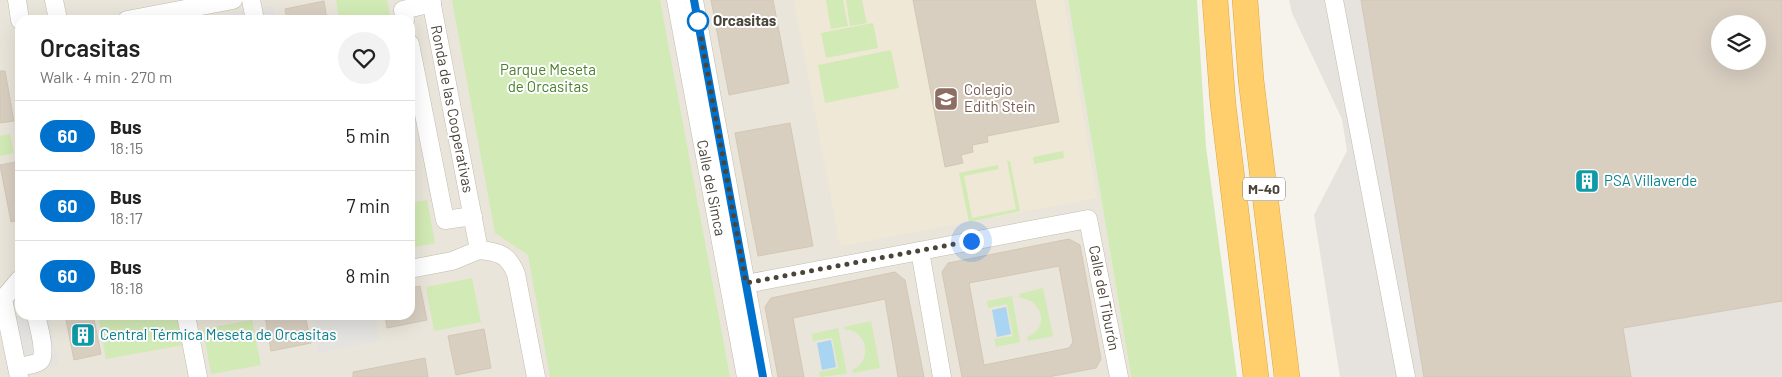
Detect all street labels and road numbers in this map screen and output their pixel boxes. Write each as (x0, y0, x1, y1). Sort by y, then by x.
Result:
street label: Ronda de las Cooperativas (428, 23, 478, 194)
street label: Calle del Simca (694, 138, 730, 237)
road number: M-40 (1243, 178, 1285, 200)
street label: Calle del Tiburón (1086, 244, 1124, 352)

